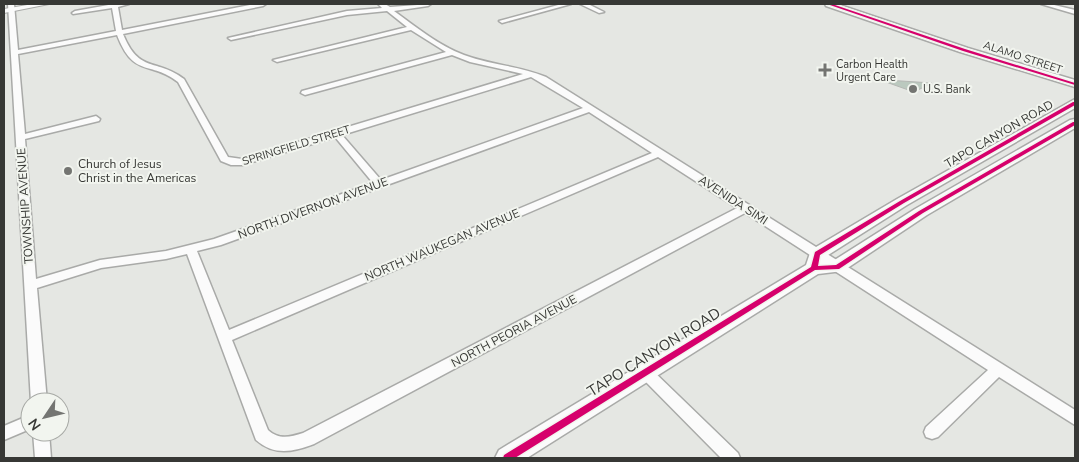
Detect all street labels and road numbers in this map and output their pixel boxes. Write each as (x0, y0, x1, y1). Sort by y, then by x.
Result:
street label: ALAMO STREET (981, 38, 1065, 77)
street label: TAPO CANYON ROAD (942, 96, 1056, 172)
street label: SPRINGFIELD STREET (240, 122, 352, 169)
street label: TOWNSHIP AVENUE (13, 148, 37, 264)
street label: AVENIDA SIMI (695, 172, 771, 228)
street label: NORTH DIVERNON AVENUE (236, 173, 390, 243)
street label: NORTH WAUKEGAN AVENUE (362, 205, 522, 285)
street label: NORTH PEORIA AVENUE (448, 291, 580, 371)
street label: TAPO CANYON ROAD (584, 303, 724, 401)

